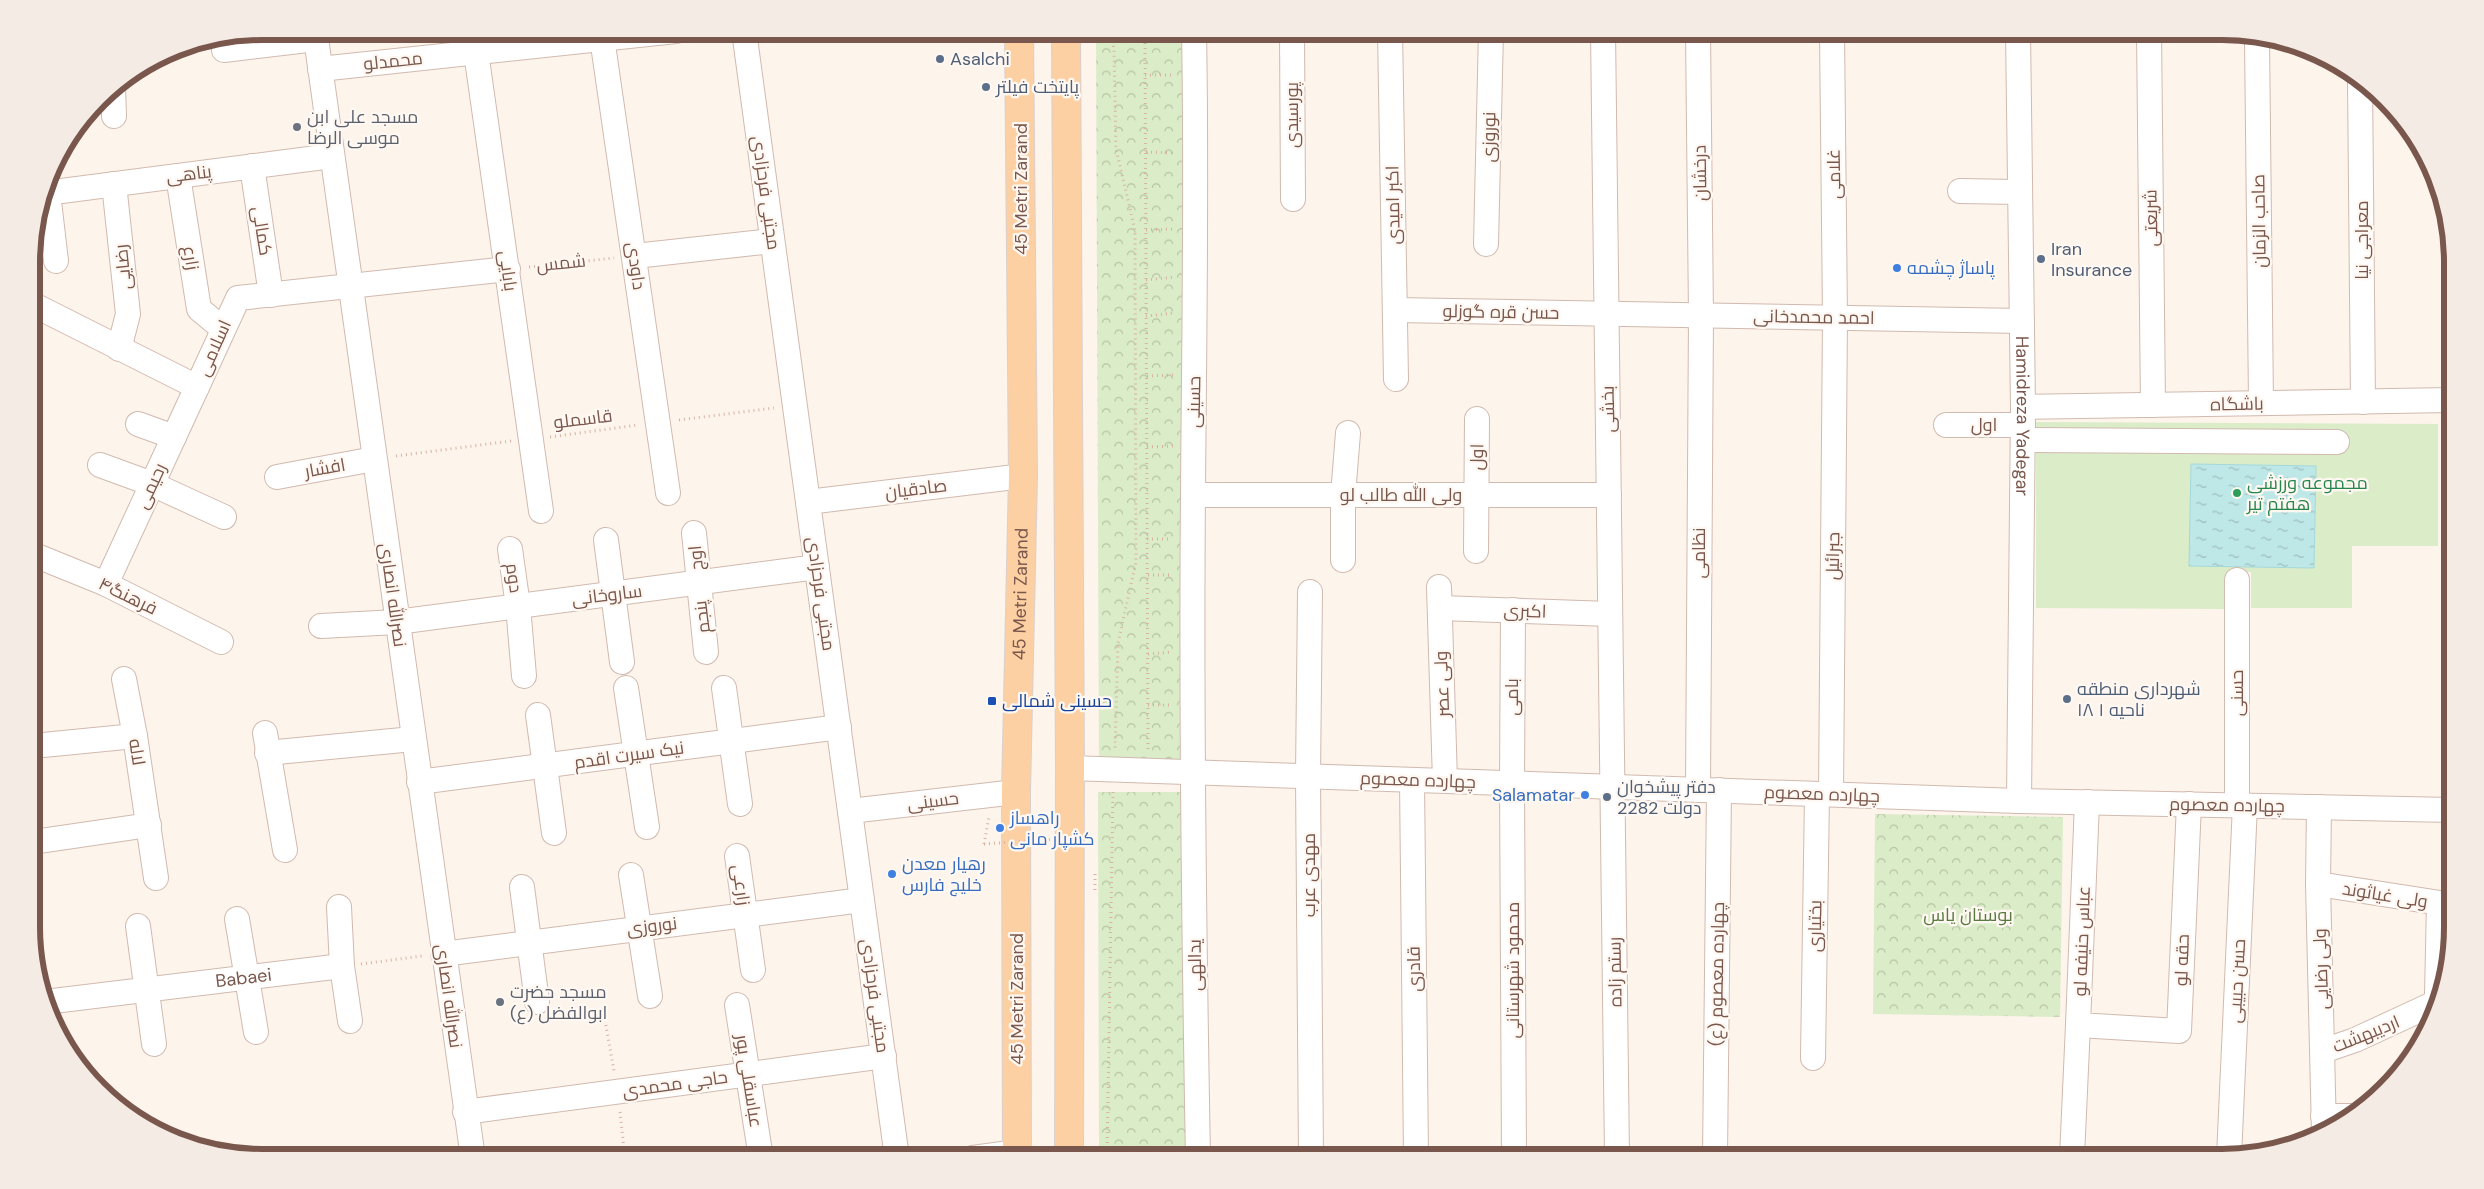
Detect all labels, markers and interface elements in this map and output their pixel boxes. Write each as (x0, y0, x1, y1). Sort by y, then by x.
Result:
street label: محمدلو (362, 46, 424, 76)
place label: Asalchi (950, 47, 1010, 71)
marker: Asalchi (934, 53, 946, 65)
place label: پایتخت فیلتر (995, 75, 1079, 99)
marker: پایتخت فیلتر (980, 81, 992, 93)
street label: پورسیدی (1280, 82, 1304, 148)
place label: مسجد علی ابن موسی الرضا (307, 105, 418, 150)
street label: نوروزی (1477, 111, 1501, 163)
marker: مسجد علی ابن موسی الرضا (291, 121, 303, 133)
street label: 45 Metri Zarand (1009, 123, 1033, 255)
street label: مجتبی فرحزادی (746, 134, 786, 252)
street label: درخشان (1688, 145, 1712, 201)
street label: غلامی (1822, 149, 1846, 199)
street label: پناهی (165, 159, 213, 189)
street label: اکبر امیدی (1380, 165, 1406, 245)
street label: صاحب الزمان (2246, 174, 2272, 268)
street label: شریعتی (2139, 189, 2163, 247)
street label: معراجی نیا (2350, 200, 2374, 280)
street label: کمالی (246, 205, 278, 257)
place label: Iran Insurance (2051, 237, 2132, 282)
street label: داودی (621, 240, 651, 292)
street label: رضایی (109, 243, 137, 291)
street label: زارع (177, 244, 205, 272)
street label: شمس (535, 248, 587, 278)
street label: بابایی (493, 249, 523, 293)
marker: Iran Insurance (2035, 253, 2047, 265)
place label: پاساژ چشمه (1907, 256, 1995, 280)
marker: پاساژ چشمه (1891, 262, 1903, 274)
street label: حسن قره گوزلو (1442, 299, 1560, 325)
street label: احمد محمدخانی (1753, 304, 1875, 330)
street label: اسلامی (191, 316, 237, 380)
street label: Hamidreza Yadegar (2010, 336, 2035, 496)
street label: حسینی (1182, 376, 1206, 428)
street label: بخشی (1596, 385, 1620, 433)
street label: باشگاه (2210, 392, 2264, 416)
street label: قاسملو (552, 403, 614, 435)
street label: اول (1971, 413, 1997, 437)
street label: اول (1465, 443, 1489, 471)
street label: افشار (302, 453, 347, 484)
street label: رحیمی (130, 459, 172, 513)
place label: مجموعه ورزشی هفتم تیر (2246, 471, 2368, 516)
street label: صادقیان (884, 473, 948, 505)
street label: ولی الله طالب لو (1340, 483, 1462, 507)
marker: مجموعه ورزشی هفتم تیر (2231, 487, 2243, 499)
street label: نظامی (1687, 527, 1711, 579)
street label: 45 Metri Zarand (1007, 528, 1034, 660)
street label: جبرائیل (1821, 532, 1845, 580)
street label: مجتبی فرحزادی (801, 535, 841, 653)
street label: نصرالله انصاری (374, 541, 412, 649)
street label: اوج (683, 544, 709, 572)
street label: دوم (500, 562, 528, 594)
street label: فرهنگ۴ (95, 571, 161, 621)
street label: ساروخانی (570, 579, 644, 611)
street label: اکبری (1503, 598, 1547, 624)
street label: پنجم (688, 599, 716, 635)
street label: ولی عصر (1429, 650, 1455, 719)
street label: حسنی (2225, 670, 2249, 716)
place label: شهرداری منطقه ۱۸ ناحیه ۱ (2077, 677, 2201, 722)
street label: بامی (1500, 678, 1524, 716)
place label: حسینی شمالی (1002, 689, 1112, 713)
marker: شهرداری منطقه ۱۸ ناحیه ۱ (2061, 693, 2073, 705)
marker: حسینی شمالی (986, 695, 998, 707)
street label: نیک سیرت اقدم (572, 735, 686, 775)
street label: لاله (123, 737, 151, 767)
street label: چهارده معصوم (1360, 766, 1476, 794)
place label: دفتر پیشخوان دولت 2282 (1617, 775, 1716, 820)
street label: چهارده معصوم (1764, 780, 1880, 808)
place label: Salamatar (1492, 783, 1575, 807)
street label: حسینی (906, 786, 960, 816)
marker: Salamatar (1579, 789, 1591, 801)
marker: دفتر پیشخوان دولت 2282 (1601, 791, 1613, 803)
street label: چهارده معصوم (2169, 792, 2285, 818)
place label: راهساز کشپار مانی (1009, 806, 1094, 851)
marker: راهساز کشپار مانی (994, 822, 1006, 834)
street label: مهدی عرب (1297, 833, 1321, 917)
place label: رهیار معدن خلیج فارس (902, 852, 986, 897)
street label: زارعی (726, 863, 756, 907)
marker: رهیار معدن خلیج فارس (886, 868, 898, 880)
street label: ولی غیاثوند (2340, 876, 2430, 914)
street label: عباس حنیفه لو (2068, 885, 2096, 997)
street label: بختیاری (1803, 900, 1827, 952)
street label: محمود شهرستانی (1501, 902, 1525, 1038)
street label: چهارده معصوم (ع) (1704, 902, 1730, 1046)
park label: بوستان یاس (1923, 903, 2013, 927)
street label: نوروزی (625, 911, 679, 941)
street label: ولی رضایی (2308, 928, 2334, 1010)
street label: 45 Metri Zarand (1005, 933, 1029, 1065)
street label: حقه لو (2169, 934, 2195, 986)
street label: مجتبی فرحزادی (855, 937, 895, 1055)
street label: رستم زاده (1602, 937, 1628, 1007)
street label: حسن حبیبی (2223, 938, 2251, 1024)
street label: یدالهی (1183, 939, 1207, 991)
street label: نصرالله انصاری (430, 942, 468, 1050)
street label: قادری (1402, 946, 1426, 992)
street label: Babaei (214, 963, 273, 993)
place label: مسجد حضرت ابوالفضل (ع) (510, 980, 607, 1025)
marker: مسجد حضرت ابوالفضل (ع) (494, 996, 506, 1008)
street label: اردیبهشت (2329, 1010, 2403, 1058)
street label: عباسقلی پور (730, 1032, 768, 1129)
street label: حاجی محمدی (621, 1065, 729, 1103)

